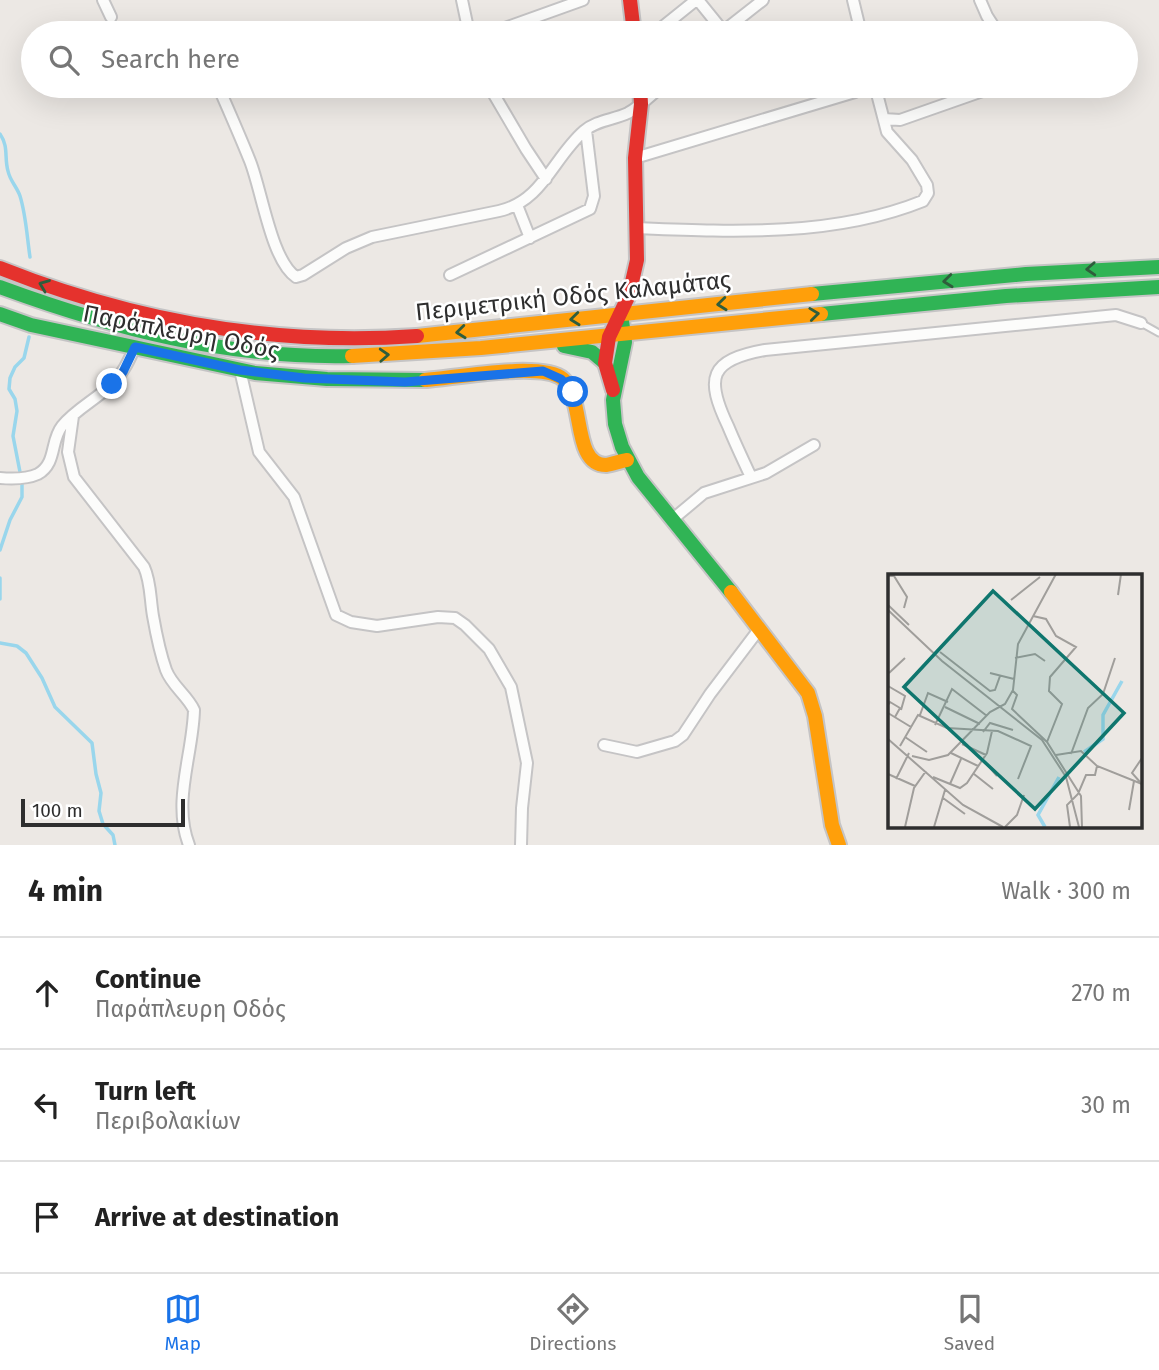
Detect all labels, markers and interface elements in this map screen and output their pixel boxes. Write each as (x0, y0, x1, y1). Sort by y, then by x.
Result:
search box (21, 21, 1138, 98)
icon: search (45, 41, 83, 79)
text: Search here (101, 44, 240, 75)
one-way arrow (1085, 261, 1096, 276)
street label: Περιμετρική Οδός Καλαμάτας (414, 266, 732, 326)
one-way arrow (942, 273, 954, 288)
one-way arrow (39, 279, 51, 293)
one-way arrow (716, 296, 728, 311)
street label: Παράπλευρη Οδός (81, 299, 281, 365)
one-way arrow (809, 307, 820, 322)
one-way arrow (569, 312, 581, 327)
one-way arrow (455, 324, 466, 339)
one-way arrow (378, 348, 389, 363)
route end (96, 368, 127, 399)
route start (557, 376, 588, 407)
inset map (888, 574, 1142, 828)
scale bar (21, 796, 186, 828)
text: 100 m (32, 799, 83, 822)
text: 4 min (28, 873, 103, 909)
text: Walk · 300 m (1001, 877, 1131, 905)
text: Continue (95, 964, 201, 995)
icon: ahead (28, 974, 66, 1012)
text: 270 m (1071, 979, 1131, 1007)
text: Παράπλευρη Οδός (95, 995, 286, 1023)
text: Turn left (95, 1076, 196, 1107)
icon: left (28, 1086, 66, 1124)
text: 30 m (1081, 1091, 1131, 1119)
text: Περιβολακίων (95, 1107, 240, 1135)
icon: arrive (28, 1198, 66, 1236)
text: Arrive at destination (95, 1202, 339, 1233)
tab: Map (164, 1290, 202, 1355)
tab: Directions (529, 1290, 616, 1355)
tab: Saved (944, 1290, 995, 1355)

